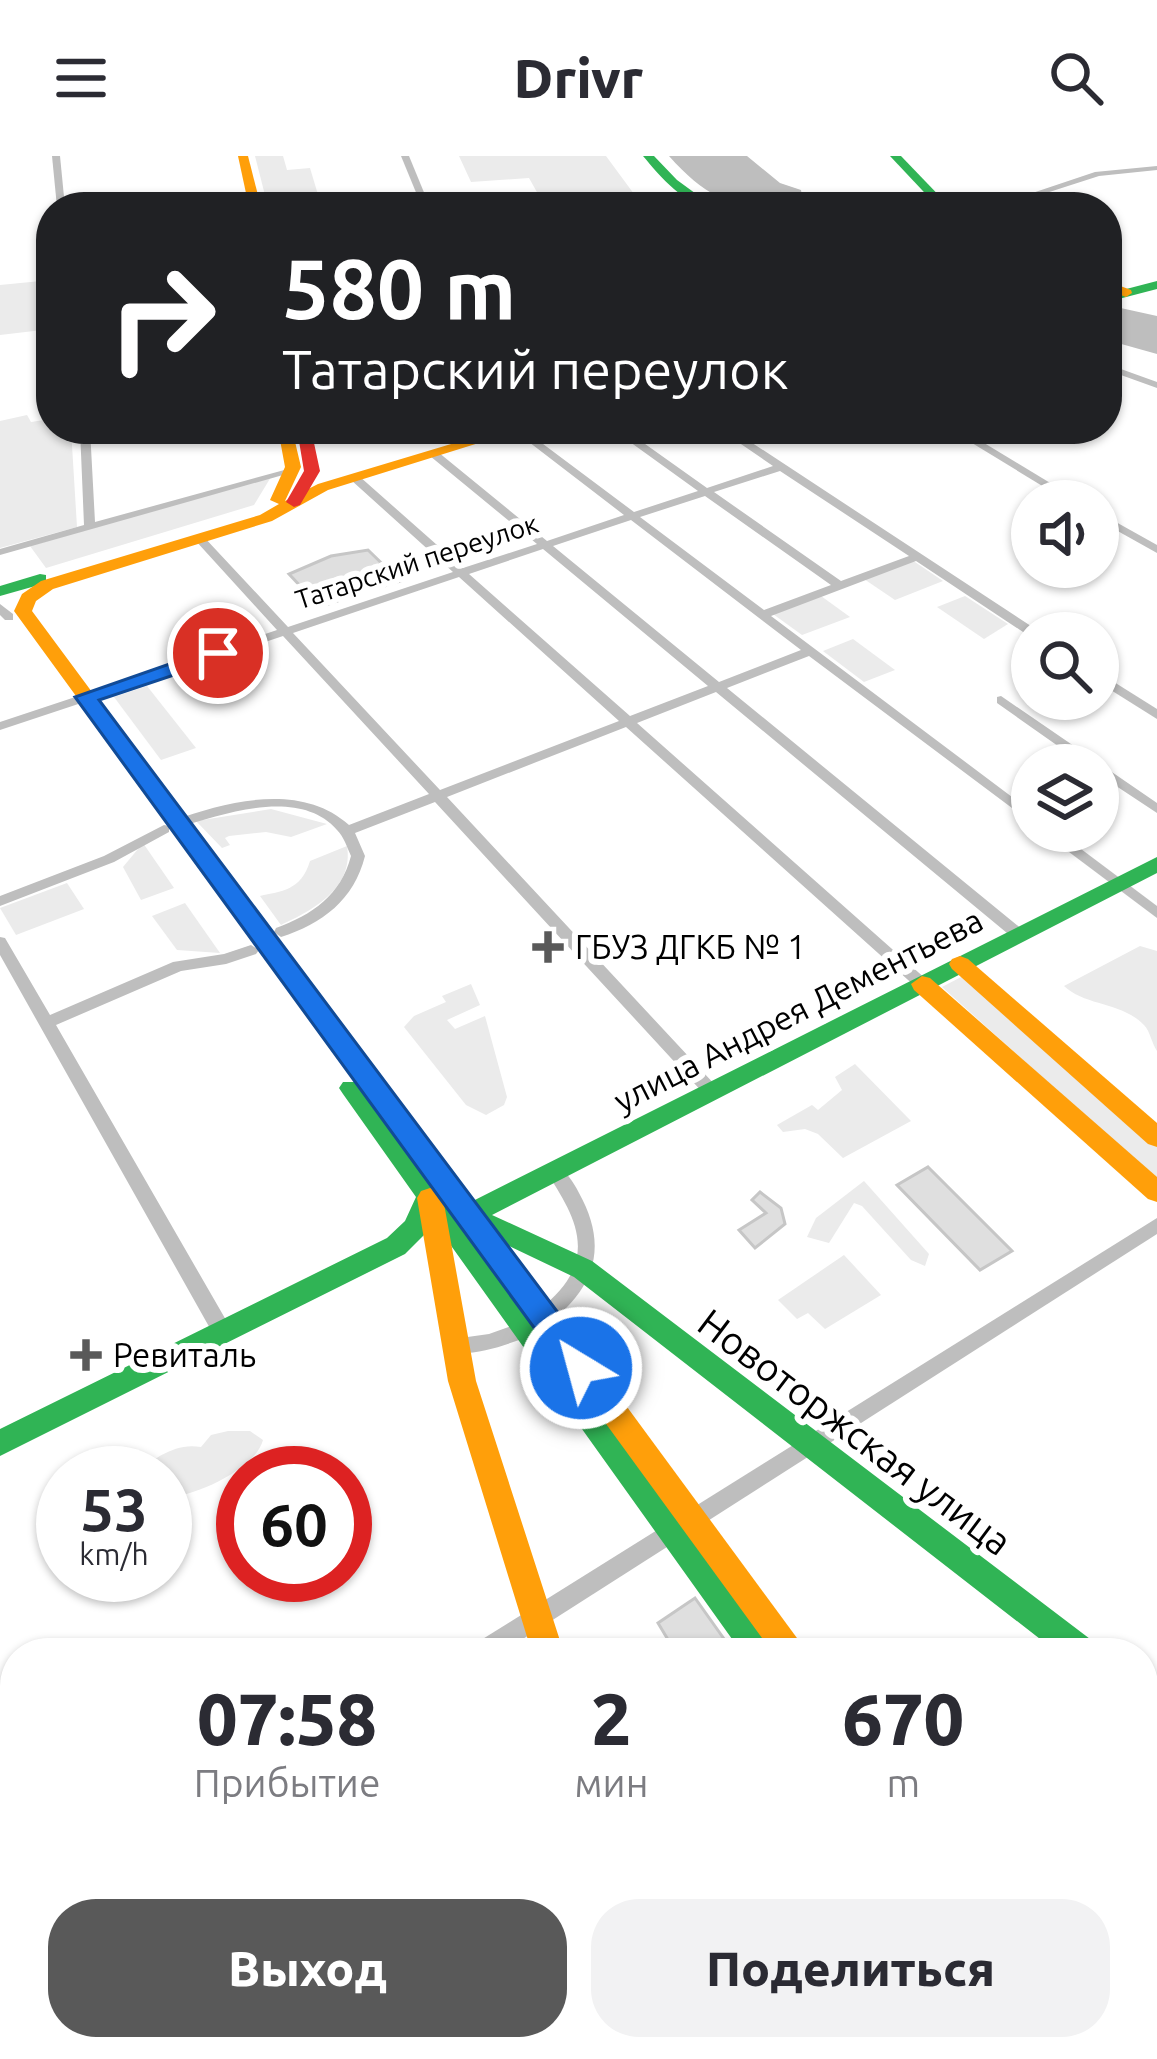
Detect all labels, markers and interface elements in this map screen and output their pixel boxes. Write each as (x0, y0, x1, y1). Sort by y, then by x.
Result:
icon: menu (48, 45, 114, 111)
icon: search (1043, 45, 1109, 111)
text: Drivr (514, 48, 643, 108)
icon: right (84, 240, 240, 396)
text: 580 m (282, 241, 516, 335)
text: Татарский переулок (282, 339, 789, 399)
map controls (1011, 480, 1119, 852)
button: sound (1011, 480, 1119, 588)
street label: Татарский переулок (292, 508, 542, 614)
pin (167, 602, 269, 704)
button: search (1011, 612, 1119, 720)
icon: arrive (185, 620, 251, 686)
button: layers (1011, 744, 1119, 852)
street label: улица Андрея Дементьева (607, 900, 988, 1119)
place label: ГБУЗ ДГКБ № 1 (575, 928, 806, 965)
marker: ГБУЗ ДГКБ № 1 (532, 931, 564, 963)
street label: Новоторжская улица (691, 1300, 1020, 1563)
position arrow (518, 1305, 644, 1431)
place label: Ревиталь (113, 1336, 256, 1373)
marker: Ревиталь (70, 1339, 102, 1371)
speed limit sign: 60 (216, 1446, 372, 1602)
text: 53 (80, 1475, 148, 1542)
text: km/h (79, 1537, 149, 1571)
text: 07:58 (197, 1678, 377, 1759)
text: 2 (591, 1678, 632, 1759)
text: 670 (842, 1678, 964, 1759)
text: Прибытие (194, 1761, 380, 1804)
text: мин (574, 1761, 648, 1804)
text: m (886, 1761, 920, 1804)
button: Выход (48, 1899, 567, 2037)
button: Поделиться (591, 1899, 1110, 2037)

